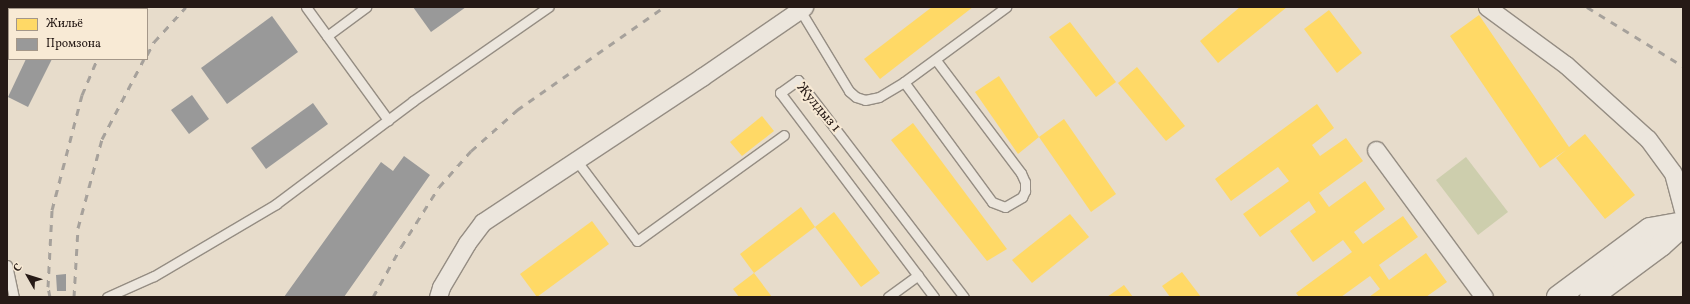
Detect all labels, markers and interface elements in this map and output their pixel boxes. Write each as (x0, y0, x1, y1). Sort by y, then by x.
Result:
legend (8, 8, 148, 60)
text: Жильё (46, 16, 83, 32)
text: Промзона (46, 36, 101, 52)
street label: Жулдыз 1 (792, 80, 844, 136)
north arrow (8, 256, 48, 296)
text: С (10, 261, 26, 276)

